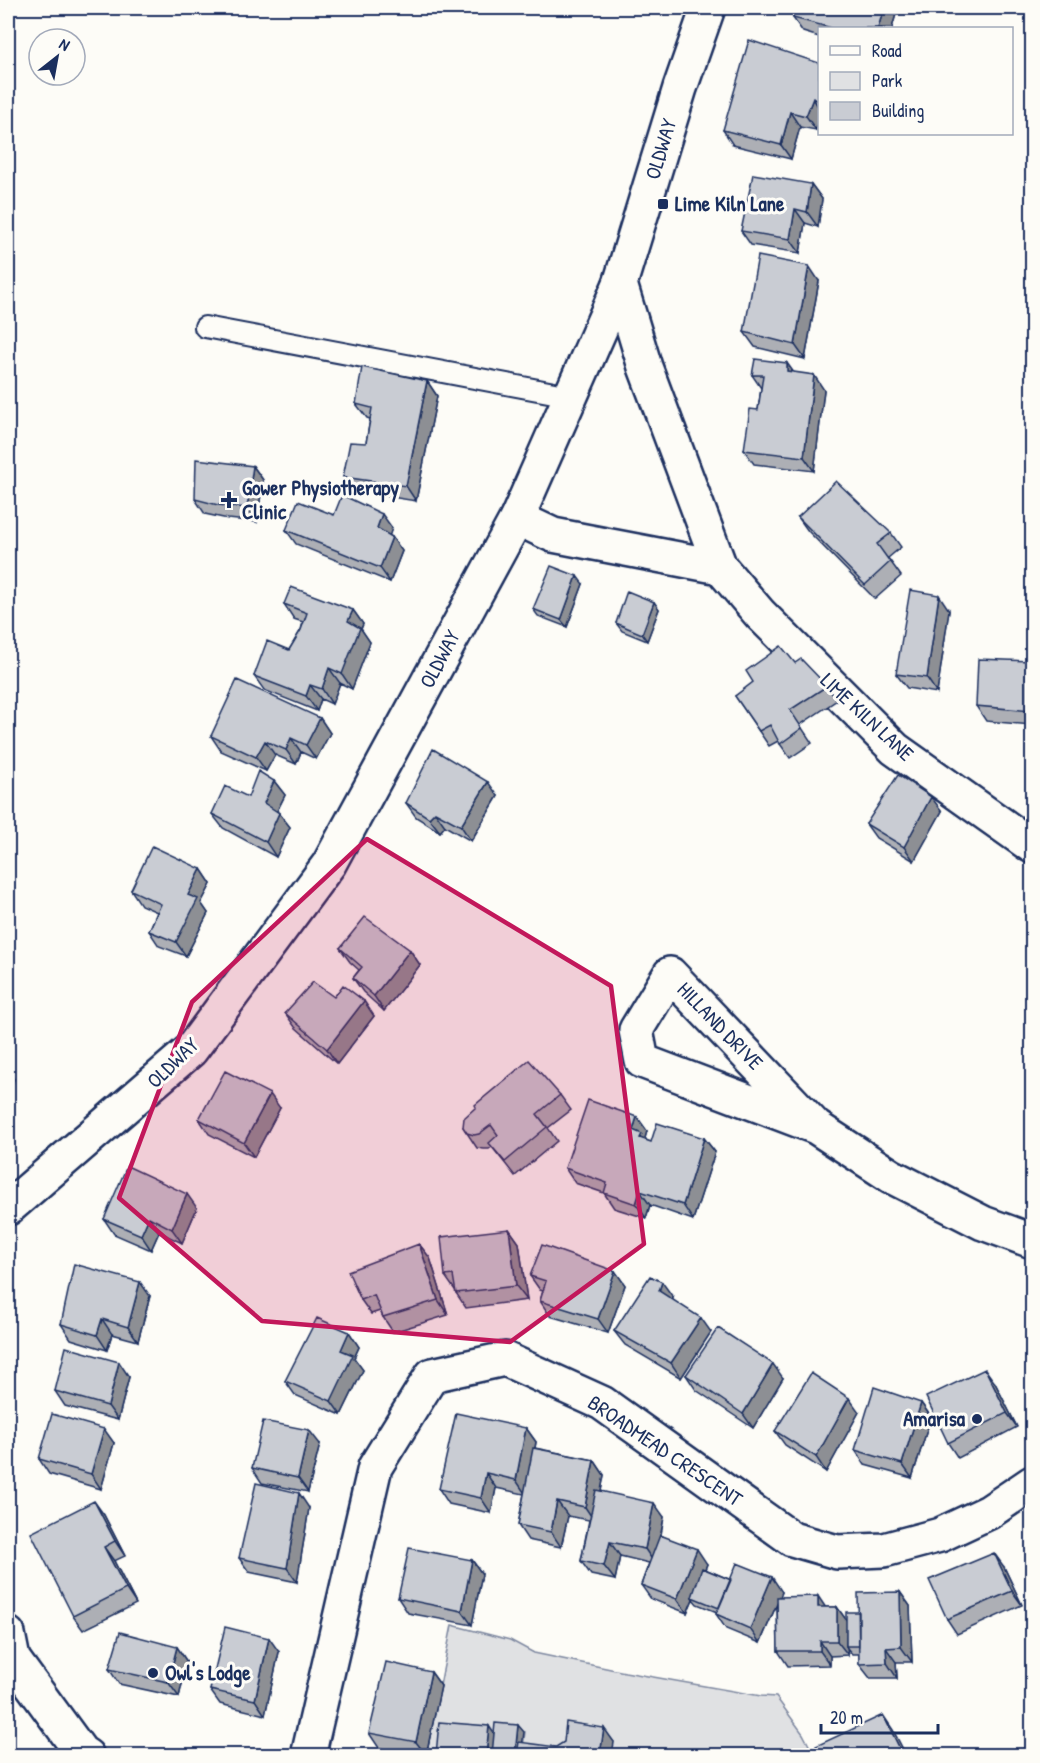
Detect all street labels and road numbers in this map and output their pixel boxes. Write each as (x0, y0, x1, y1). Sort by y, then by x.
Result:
street label: OLDWAY (638, 114, 684, 183)
street label: OLDWAY (412, 624, 467, 693)
street label: LIME KILN LANE (814, 666, 920, 767)
street label: HILLAND DRIVE (671, 975, 770, 1076)
street label: OLDWAY (140, 1030, 206, 1095)
street label: BROADMEAD CRESCENT (582, 1388, 749, 1514)

